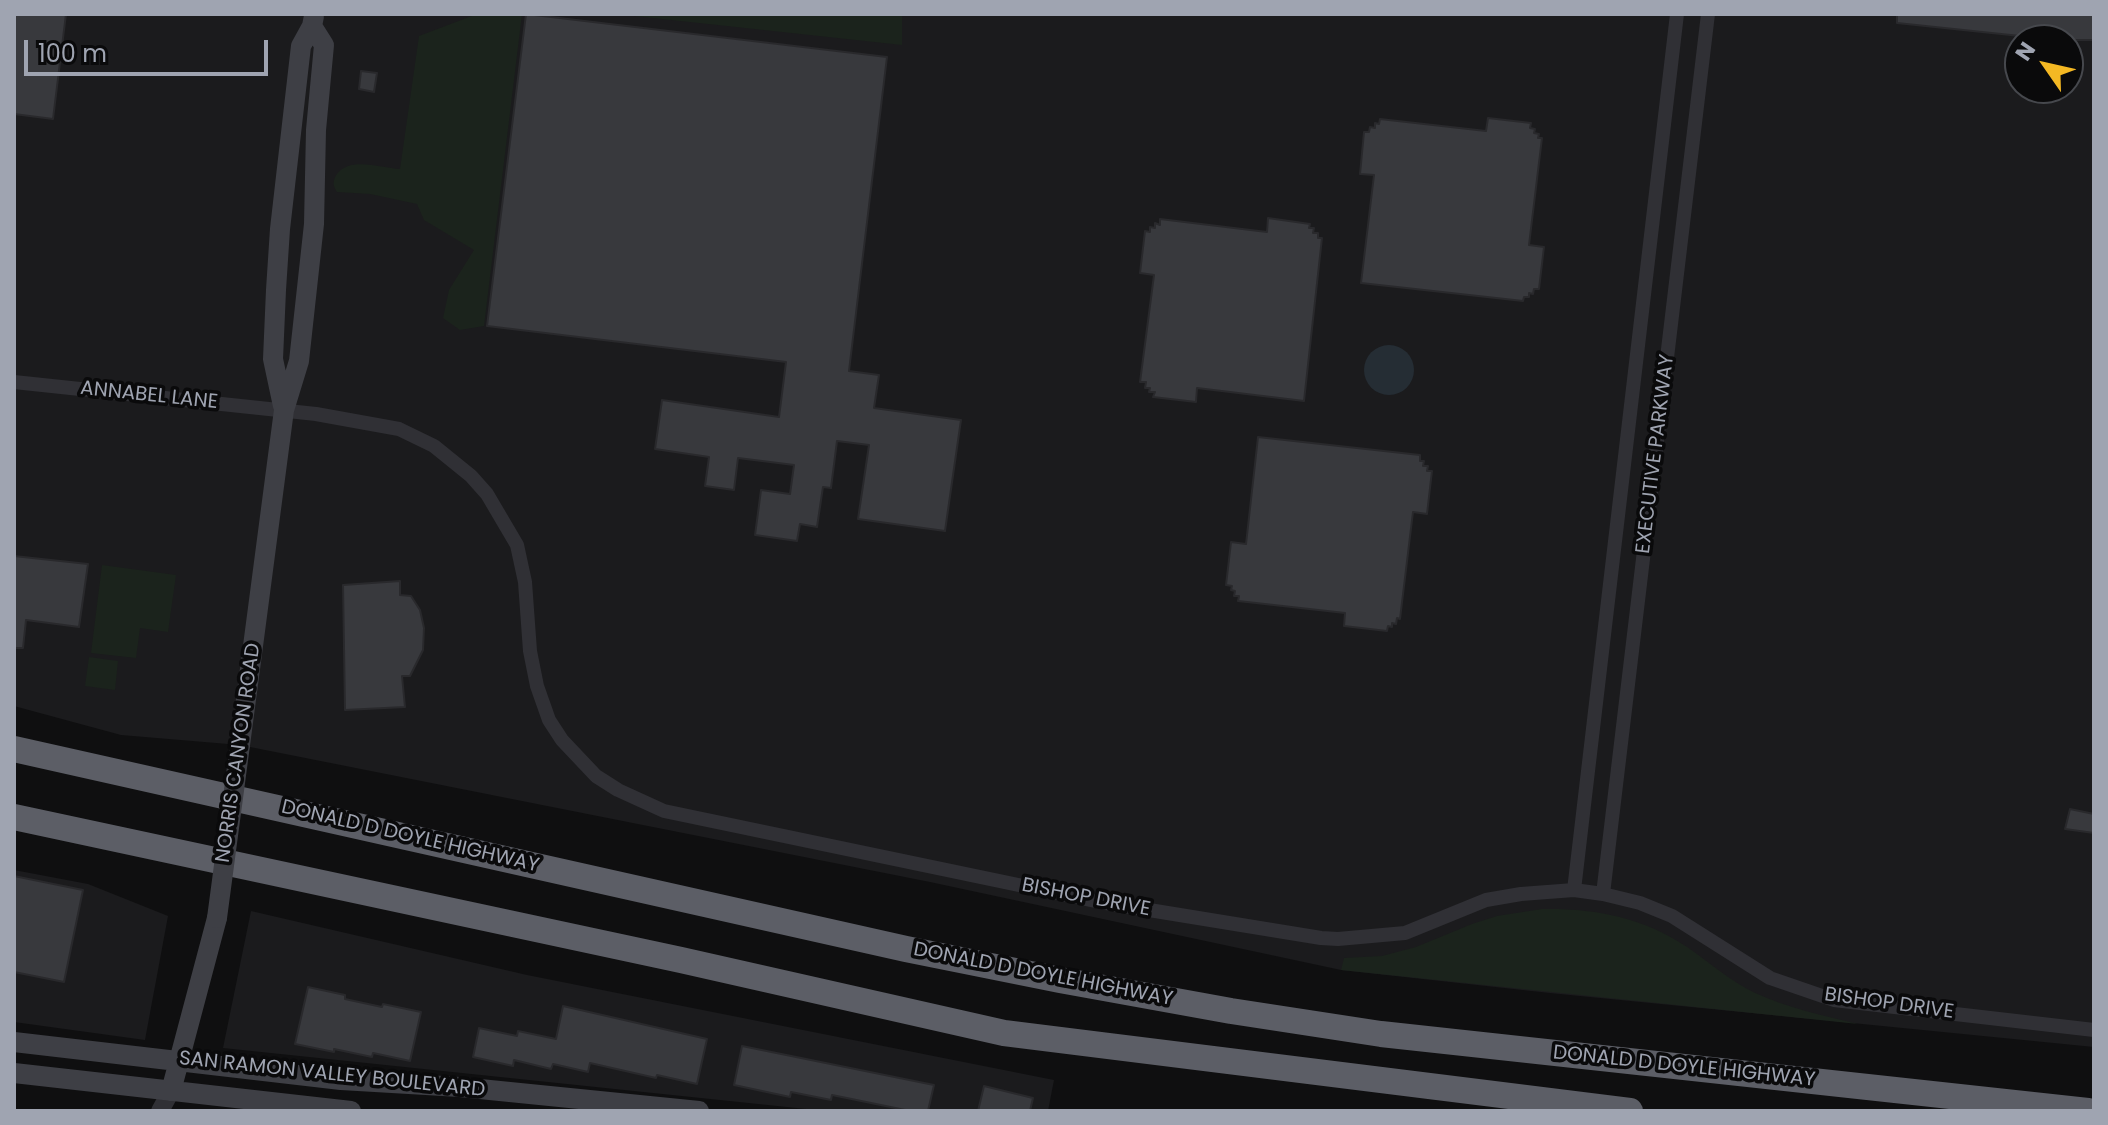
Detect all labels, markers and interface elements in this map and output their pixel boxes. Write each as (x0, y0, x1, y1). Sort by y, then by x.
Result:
scale bar (28, 24, 272, 74)
north arrow (2004, 24, 2084, 104)
text: N (2008, 36, 2043, 67)
text: 100 m (38, 37, 107, 70)
street label: EXECUTIVE PARKWAY (1632, 353, 1680, 555)
street label: ANNABEL LANE (79, 377, 219, 415)
street label: NORRIS CANYON ROAD (212, 642, 266, 864)
street label: DONALD D DOYLE HIGHWAY (279, 796, 541, 878)
street label: BISHOP DRIVE (1020, 874, 1152, 922)
street label: DONALD D DOYLE HIGHWAY (911, 938, 1175, 1012)
street label: BISHOP DRIVE (1823, 983, 1955, 1025)
street label: DONALD D DOYLE HIGHWAY (1552, 1041, 1816, 1093)
street label: SAN RAMON VALLEY BOULEVARD (178, 1047, 486, 1103)

